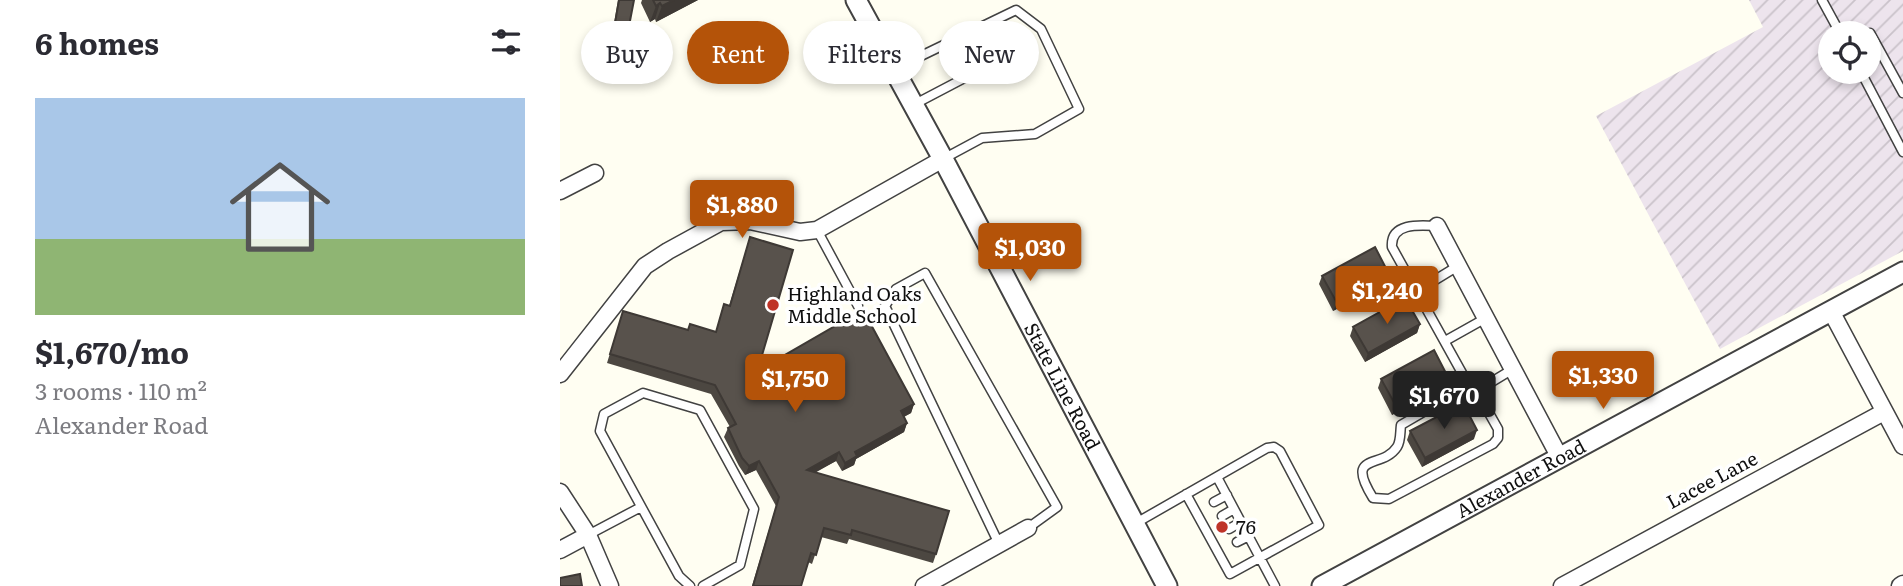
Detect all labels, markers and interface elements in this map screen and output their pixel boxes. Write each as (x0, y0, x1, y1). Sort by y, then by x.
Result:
text: 6 homes (35, 20, 159, 64)
chip: Buy (581, 21, 673, 84)
chip: Rent (687, 21, 789, 84)
chip: Filters (803, 21, 925, 84)
chip: New (939, 21, 1039, 84)
map controls (1818, 21, 1881, 84)
button: locate (1818, 21, 1881, 84)
icon: filters (487, 23, 525, 61)
icon: home (217, 144, 343, 270)
pin: $1,880 (685, 180, 799, 240)
text: $1,880 (706, 186, 778, 220)
pin: $1,030 (973, 224, 1087, 283)
text: $1,030 (994, 229, 1066, 263)
pin: $1,240 (1330, 266, 1444, 326)
text: $1,240 (1351, 272, 1423, 306)
place label: Highland Oaks Middle School (787, 279, 922, 329)
marker: Highland Oaks Middle School (765, 297, 781, 313)
street label: State Line Road (1018, 317, 1108, 455)
text: $1,670/mo (35, 329, 189, 373)
pin: $1,330 (1546, 352, 1660, 411)
pin: $1,750 (738, 354, 852, 414)
text: $1,330 (1568, 357, 1638, 391)
text: $1,750 (761, 360, 829, 394)
pin: $1,670 (1387, 372, 1501, 431)
text: 3 rooms · 110 m² (35, 373, 207, 407)
text: $1,670 (1409, 377, 1479, 411)
text: Alexander Road (35, 407, 208, 441)
street label: Alexander Road (1451, 431, 1590, 524)
street label: Lacee Lane (1661, 443, 1762, 515)
place label: 76 (1236, 512, 1256, 540)
marker: 76 (1214, 519, 1230, 535)

